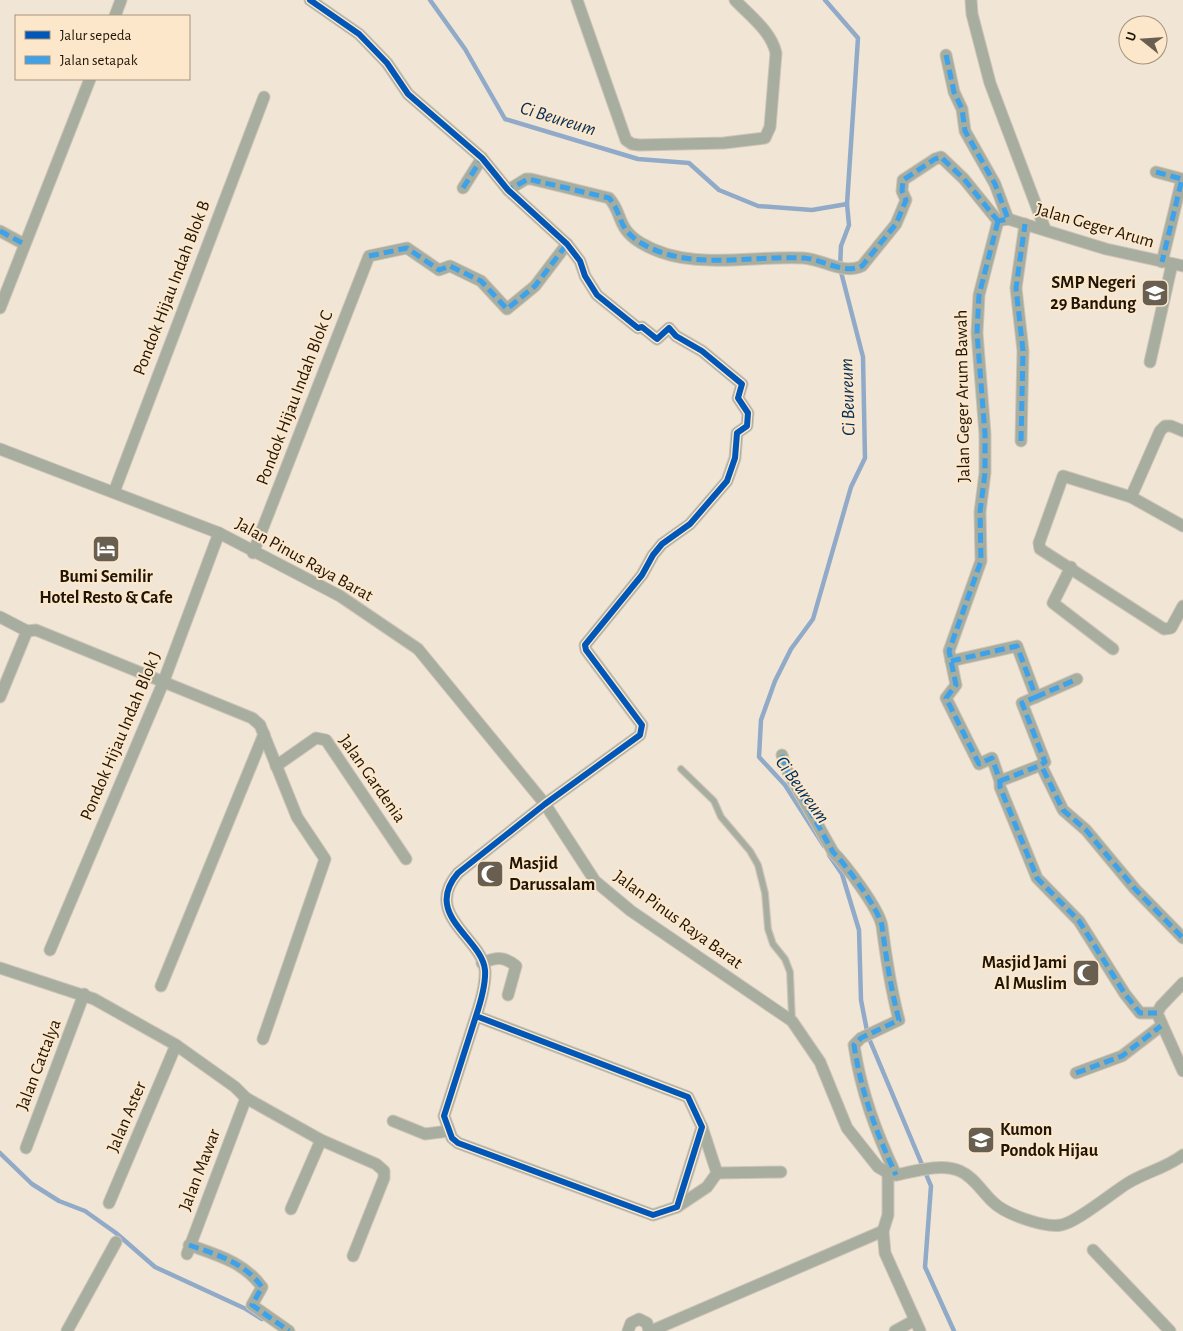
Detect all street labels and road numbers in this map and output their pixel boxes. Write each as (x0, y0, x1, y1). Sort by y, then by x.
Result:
street label: Pondok Hijau Indah Blok B (130, 198, 214, 378)
street label: Jalan Geger Arum (1034, 201, 1156, 251)
street label: Pondok Hijau Indah Blok C (253, 308, 337, 488)
street label: Jalan Geger Arum Bawah (952, 310, 974, 482)
street label: Jalan Pinus Raya Barat (232, 515, 376, 605)
street label: Pondok Hijau Indah Blok J (77, 649, 165, 823)
street label: Jalan Gardenia (335, 732, 409, 826)
street label: Jalan Pinus Raya Barat (610, 867, 746, 973)
street label: Jalan Cattalya (13, 1017, 65, 1113)
street label: Jalan Aster (104, 1079, 150, 1155)
street label: Jalan Mawar (176, 1126, 224, 1214)

